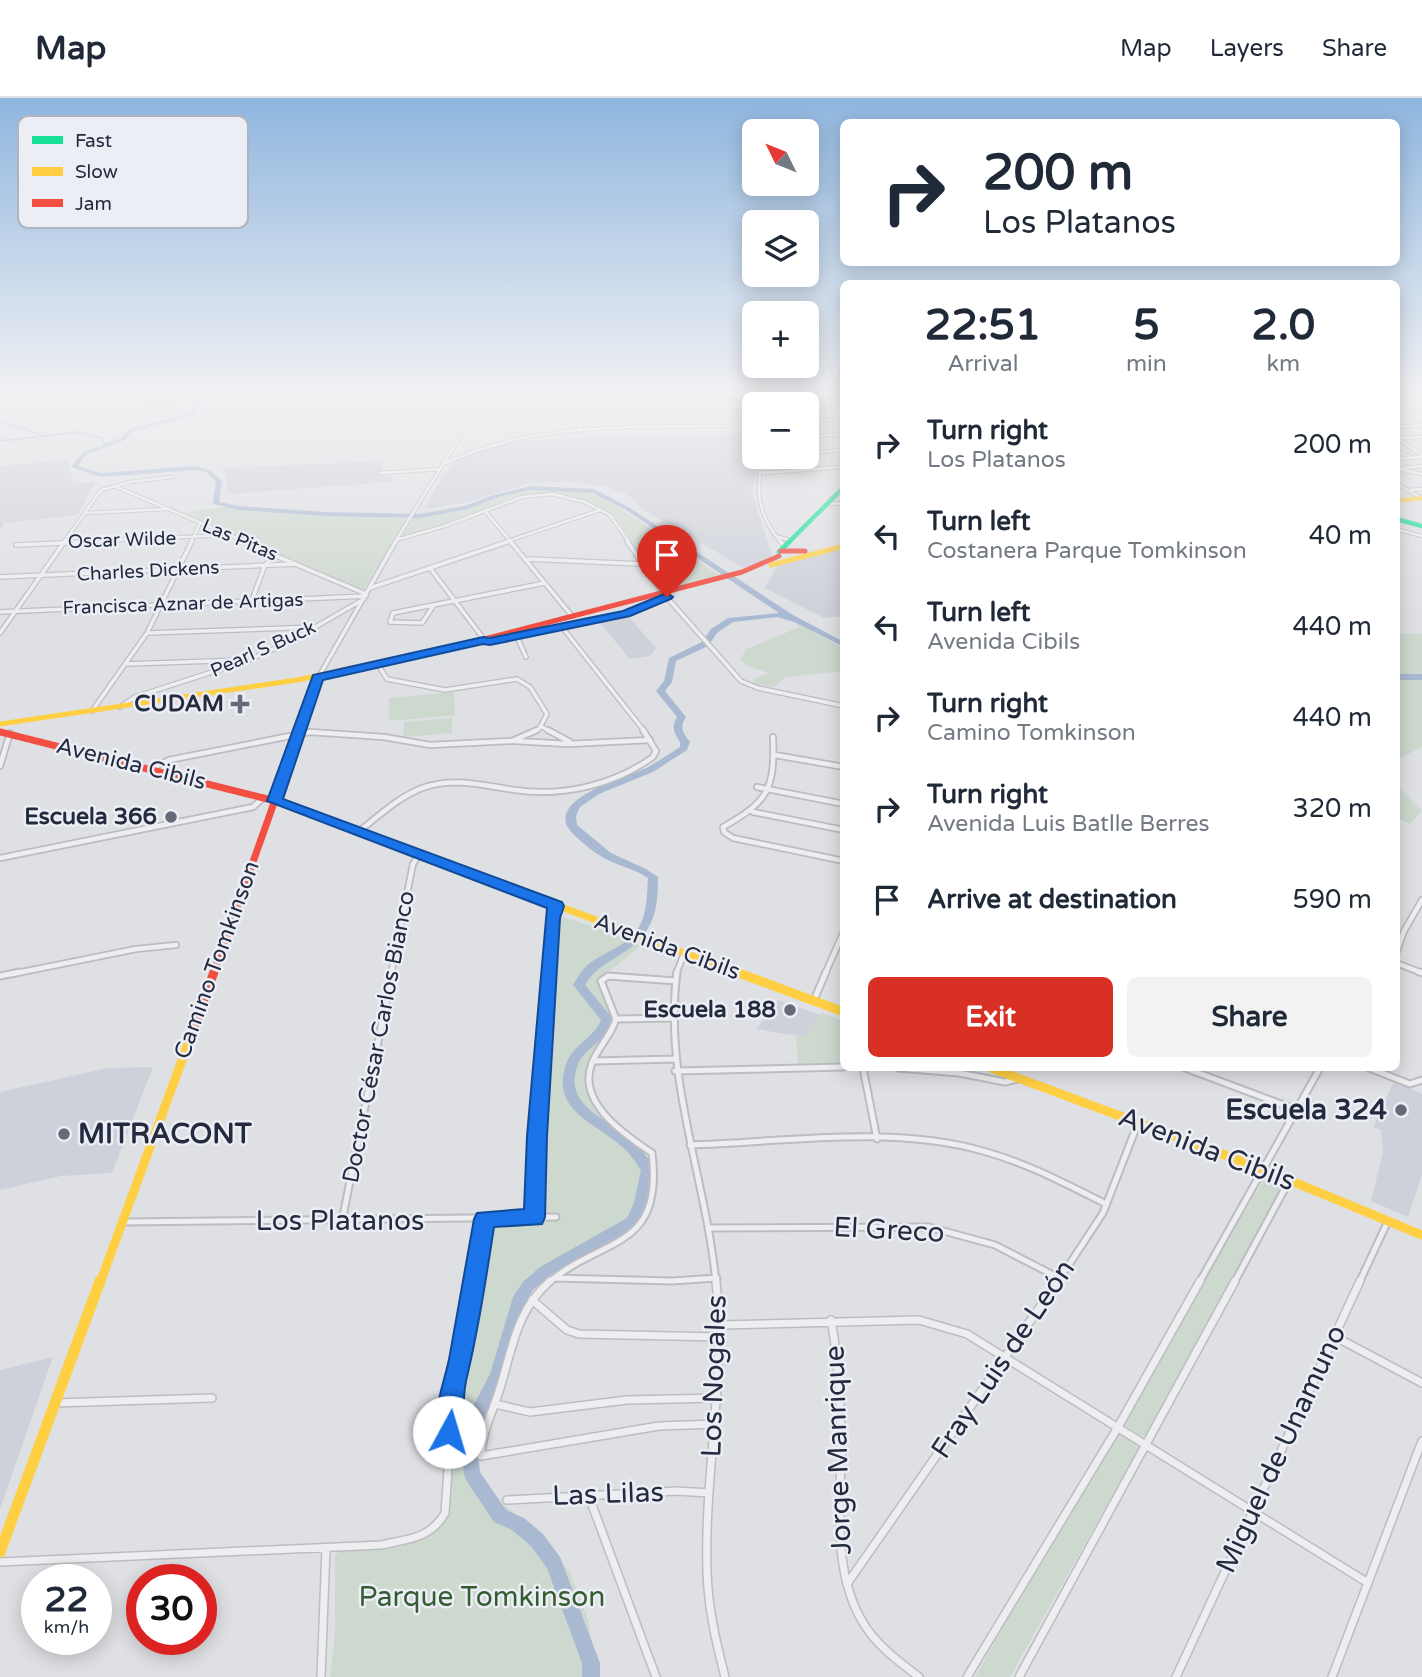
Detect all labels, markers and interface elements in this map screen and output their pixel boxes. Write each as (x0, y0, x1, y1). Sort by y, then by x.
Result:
text: Map (35, 29, 106, 68)
text: Map (1120, 34, 1172, 63)
text: Layers (1210, 34, 1284, 63)
text: Share (1322, 34, 1387, 63)
legend (18, 116, 248, 228)
north arrow (742, 119, 819, 196)
map controls (742, 119, 819, 469)
text: Fast (75, 130, 112, 152)
text: 200 m (983, 144, 1133, 203)
icon: right (868, 147, 959, 238)
text: Slow (75, 161, 118, 183)
text: Jam (75, 193, 112, 215)
text: Los Platanos (983, 204, 1176, 242)
button: layers (742, 210, 819, 287)
text: 22:51 (925, 300, 1041, 351)
text: 5 (1133, 300, 1160, 351)
text: 2.0 (1252, 300, 1315, 351)
button: + (742, 301, 819, 378)
text: Arrival (947, 350, 1019, 378)
text: min (1126, 350, 1167, 378)
text: km (1267, 350, 1300, 378)
button: − (742, 392, 819, 469)
text: Turn right (927, 415, 1048, 446)
icon: right (868, 426, 906, 464)
text: 200 m (1292, 429, 1372, 460)
text: Los Platanos (927, 446, 1066, 474)
text: Turn left (927, 506, 1030, 537)
street label: Las Pitas (199, 514, 281, 566)
icon: left (868, 517, 906, 555)
text: 40 m (1309, 520, 1372, 551)
pin (637, 525, 697, 597)
street label: Oscar Wilde (67, 527, 177, 553)
icon: arrive (648, 536, 686, 574)
text: Costanera Parque Tomkinson (927, 537, 1247, 565)
street label: Charles Dickens (76, 556, 220, 586)
street label: Francisca Aznar de Artigas (62, 589, 304, 619)
text: Turn left (927, 597, 1030, 628)
icon: left (868, 608, 906, 646)
text: 440 m (1292, 611, 1372, 642)
street label: Pearl S Buck (207, 616, 319, 682)
text: Avenida Cibils (927, 628, 1080, 656)
text: Turn right (927, 688, 1048, 719)
place label: CUDAM (134, 690, 224, 718)
marker: CUDAM (230, 694, 250, 714)
icon: right (868, 699, 906, 737)
text: 440 m (1292, 702, 1372, 733)
text: Camino Tomkinson (927, 719, 1136, 747)
street label: Avenida Cibils (53, 732, 209, 796)
text: Turn right (927, 779, 1048, 810)
icon: right (868, 790, 906, 828)
text: 320 m (1292, 793, 1372, 824)
place label: Escuela 366 (24, 803, 157, 831)
marker: Escuela 366 (163, 809, 179, 825)
text: Avenida Luis Batlle Berres (927, 810, 1210, 838)
street label: Camino Tomkinson (168, 857, 266, 1063)
icon: arrive (868, 881, 906, 919)
text: Arrive at destination (927, 884, 1177, 915)
text: 590 m (1292, 884, 1372, 915)
street label: Doctor César Carlos Bianco (337, 889, 421, 1185)
street label: Avenida Cibils (590, 908, 744, 986)
button: Exit (868, 977, 1113, 1057)
button: Share (1127, 977, 1372, 1057)
place label: Escuela 188 (643, 996, 776, 1024)
marker: Escuela 188 (782, 1002, 798, 1018)
place label: Escuela 324 (1225, 1093, 1387, 1127)
street label: Avenida Cibils (1114, 1100, 1300, 1198)
marker: Escuela 324 (1393, 1102, 1409, 1118)
place label: MITRACONT (78, 1117, 253, 1151)
marker: MITRACONT (56, 1126, 72, 1142)
street label: Los Platanos (256, 1204, 424, 1238)
street label: El Greco (833, 1210, 945, 1250)
street label: Fray Luis de León (924, 1253, 1082, 1465)
street label: Los Nogales (694, 1294, 734, 1458)
street label: Miguel de Unamuno (1209, 1320, 1353, 1578)
street label: Jorge Manrique (817, 1345, 859, 1555)
position arrow (412, 1395, 486, 1469)
street label: Las Lilas (552, 1475, 664, 1513)
speed limit sign: 30 (126, 1564, 217, 1655)
text: 22 (45, 1579, 88, 1621)
park label: Parque Tomkinson (359, 1580, 605, 1614)
text: km/h (44, 1616, 89, 1638)

